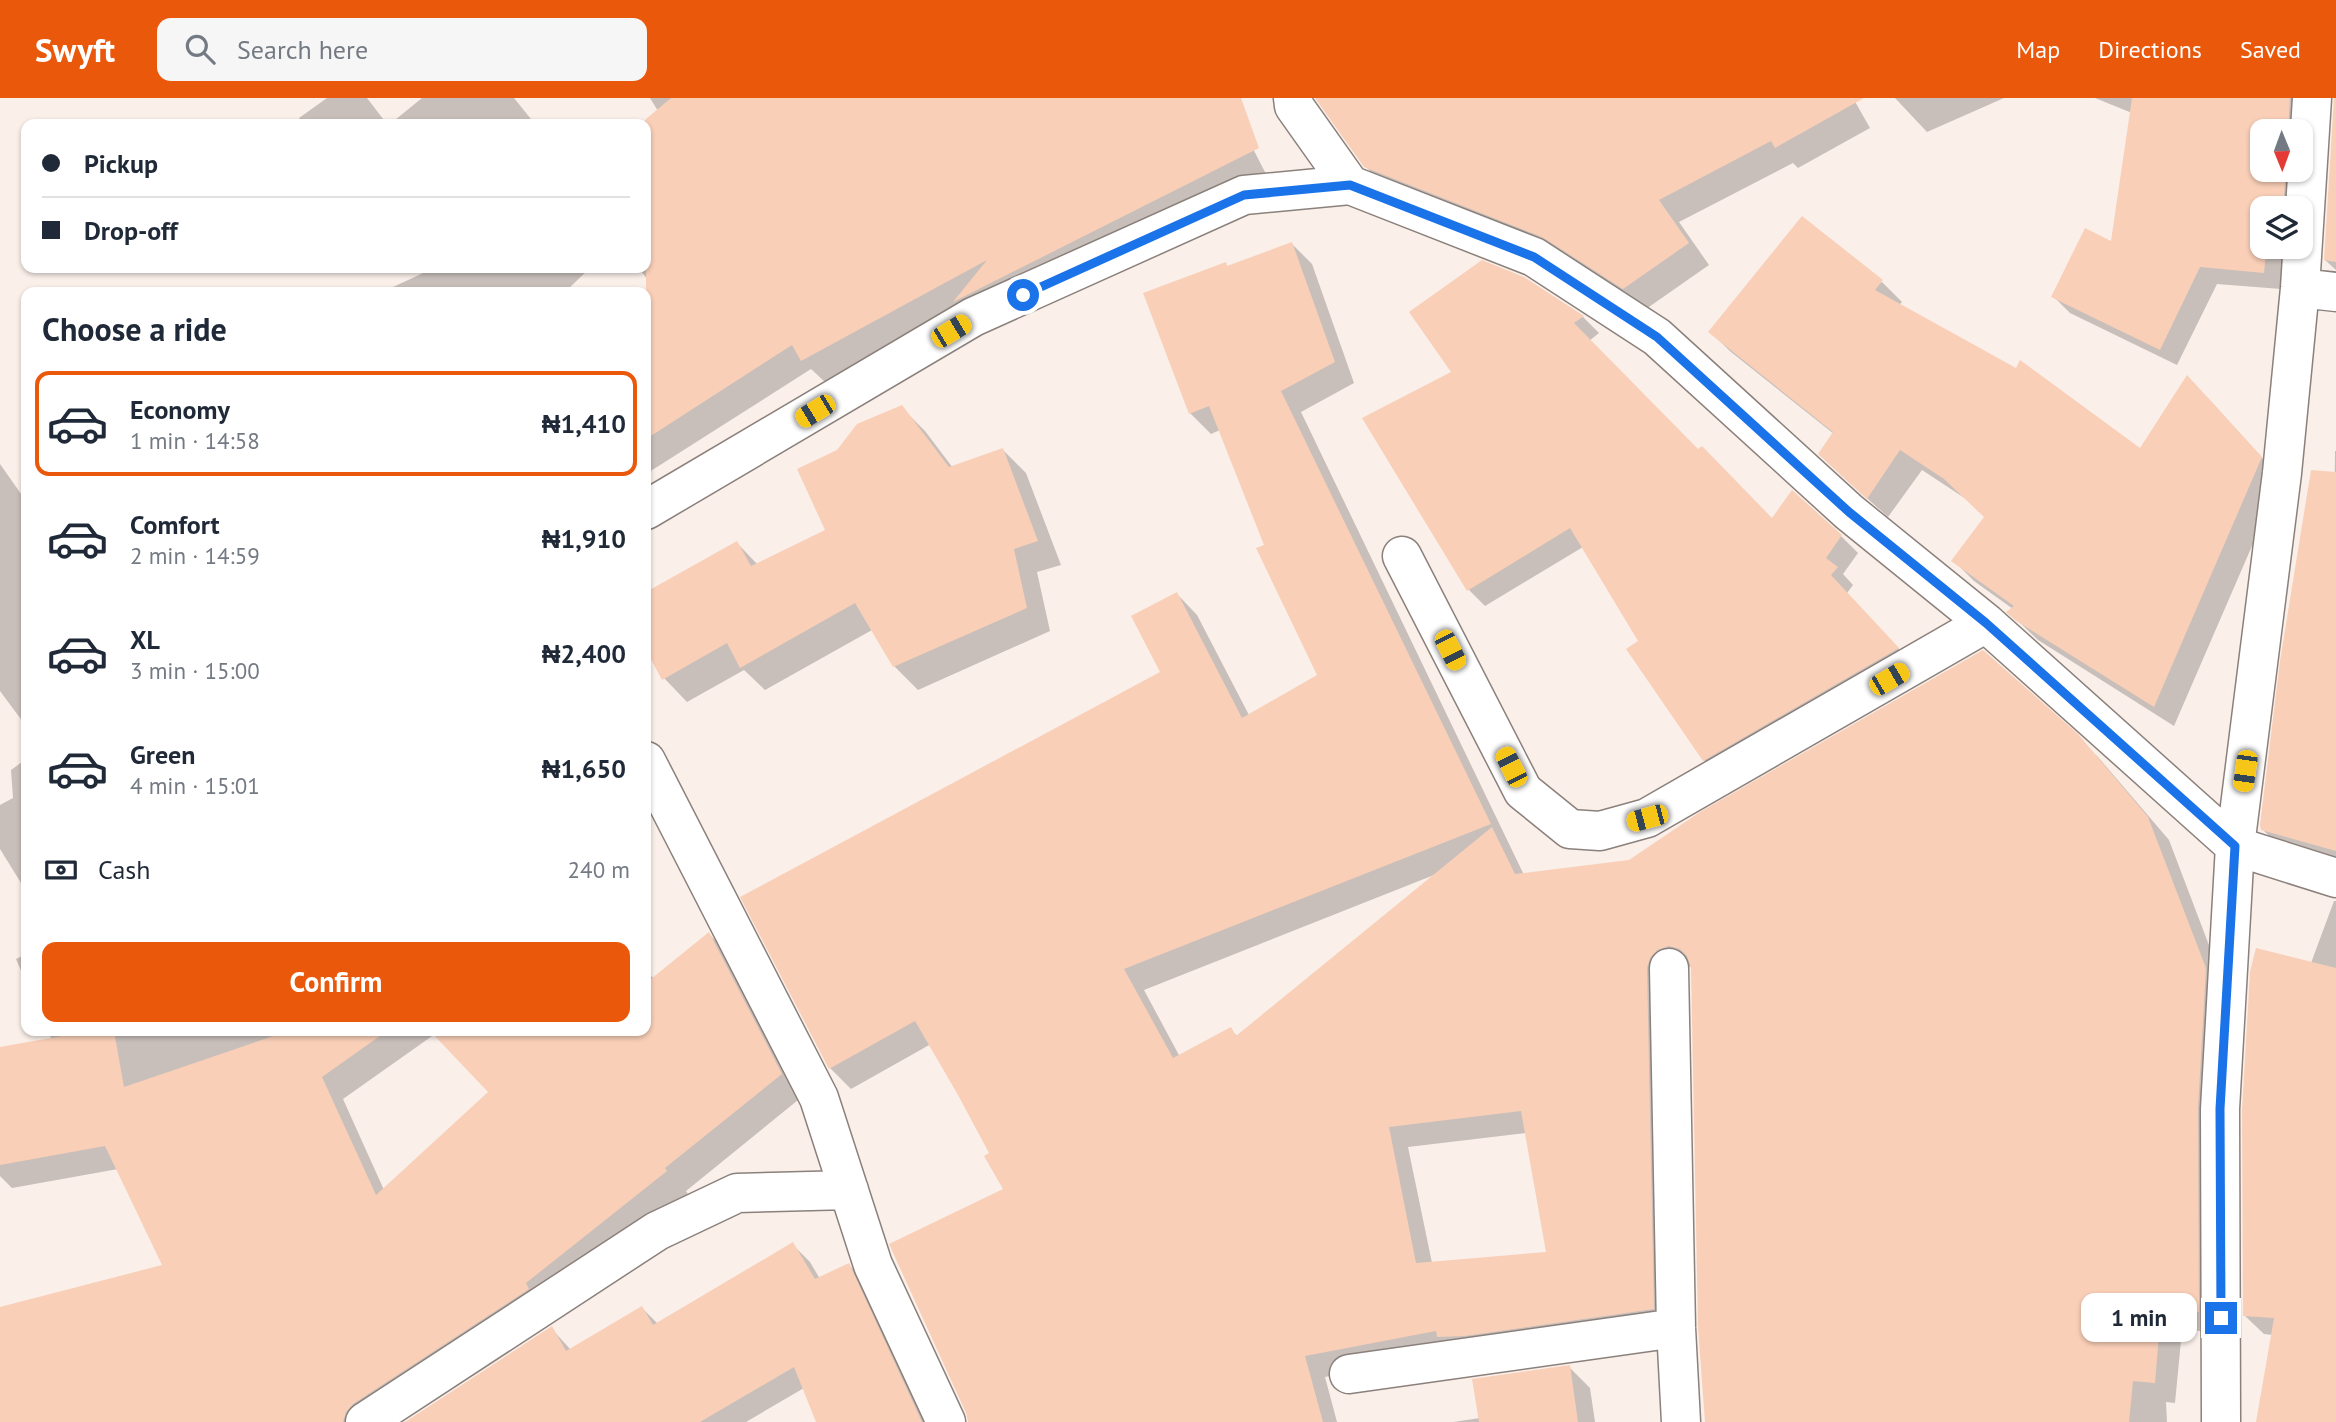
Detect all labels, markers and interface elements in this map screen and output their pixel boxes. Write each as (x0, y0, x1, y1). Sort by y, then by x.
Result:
search box (157, 18, 647, 81)
text: Swyft (35, 28, 115, 71)
icon: search (181, 30, 219, 68)
text: Search here (237, 33, 368, 66)
text: Map (2016, 34, 2060, 65)
text: Directions (2098, 34, 2202, 65)
text: Saved (2240, 34, 2301, 65)
north arrow (2250, 119, 2314, 182)
map controls (2250, 119, 2313, 259)
text: Pickup (84, 147, 158, 180)
button: layers (2250, 196, 2313, 259)
text: Drop-off (84, 214, 178, 247)
route start (1007, 279, 1039, 311)
text: Choose a ride (42, 308, 227, 350)
car (928, 311, 975, 351)
car (792, 391, 839, 431)
icon: car (46, 392, 109, 455)
text: Economy (130, 393, 230, 426)
text: ₦1,410 (542, 407, 626, 440)
text: 1 min · 14:58 (130, 426, 260, 455)
icon: car (46, 507, 109, 570)
text: Comfort (130, 508, 220, 541)
text: ₦1,910 (542, 522, 626, 555)
text: 2 min · 14:59 (130, 541, 260, 570)
icon: car (46, 622, 109, 685)
text: XL (130, 623, 160, 656)
car (1432, 627, 1469, 673)
text: ₦2,400 (542, 637, 626, 670)
text: 3 min · 15:00 (130, 656, 260, 685)
car (1866, 659, 1913, 699)
icon: car (46, 737, 109, 800)
text: Green (130, 738, 195, 771)
car (1493, 744, 1530, 790)
car (2232, 749, 2259, 793)
text: ₦1,650 (542, 752, 626, 785)
text: 4 min · 15:01 (130, 771, 260, 800)
car (1624, 802, 1671, 834)
icon: cash (42, 851, 80, 889)
text: Cash (98, 853, 150, 886)
text: 240 m (568, 855, 630, 884)
button: Confirm (42, 942, 630, 1022)
callout: 1 min (2081, 1294, 2196, 1342)
route end (2205, 1302, 2237, 1334)
text: 1 min (2111, 1303, 2167, 1332)

